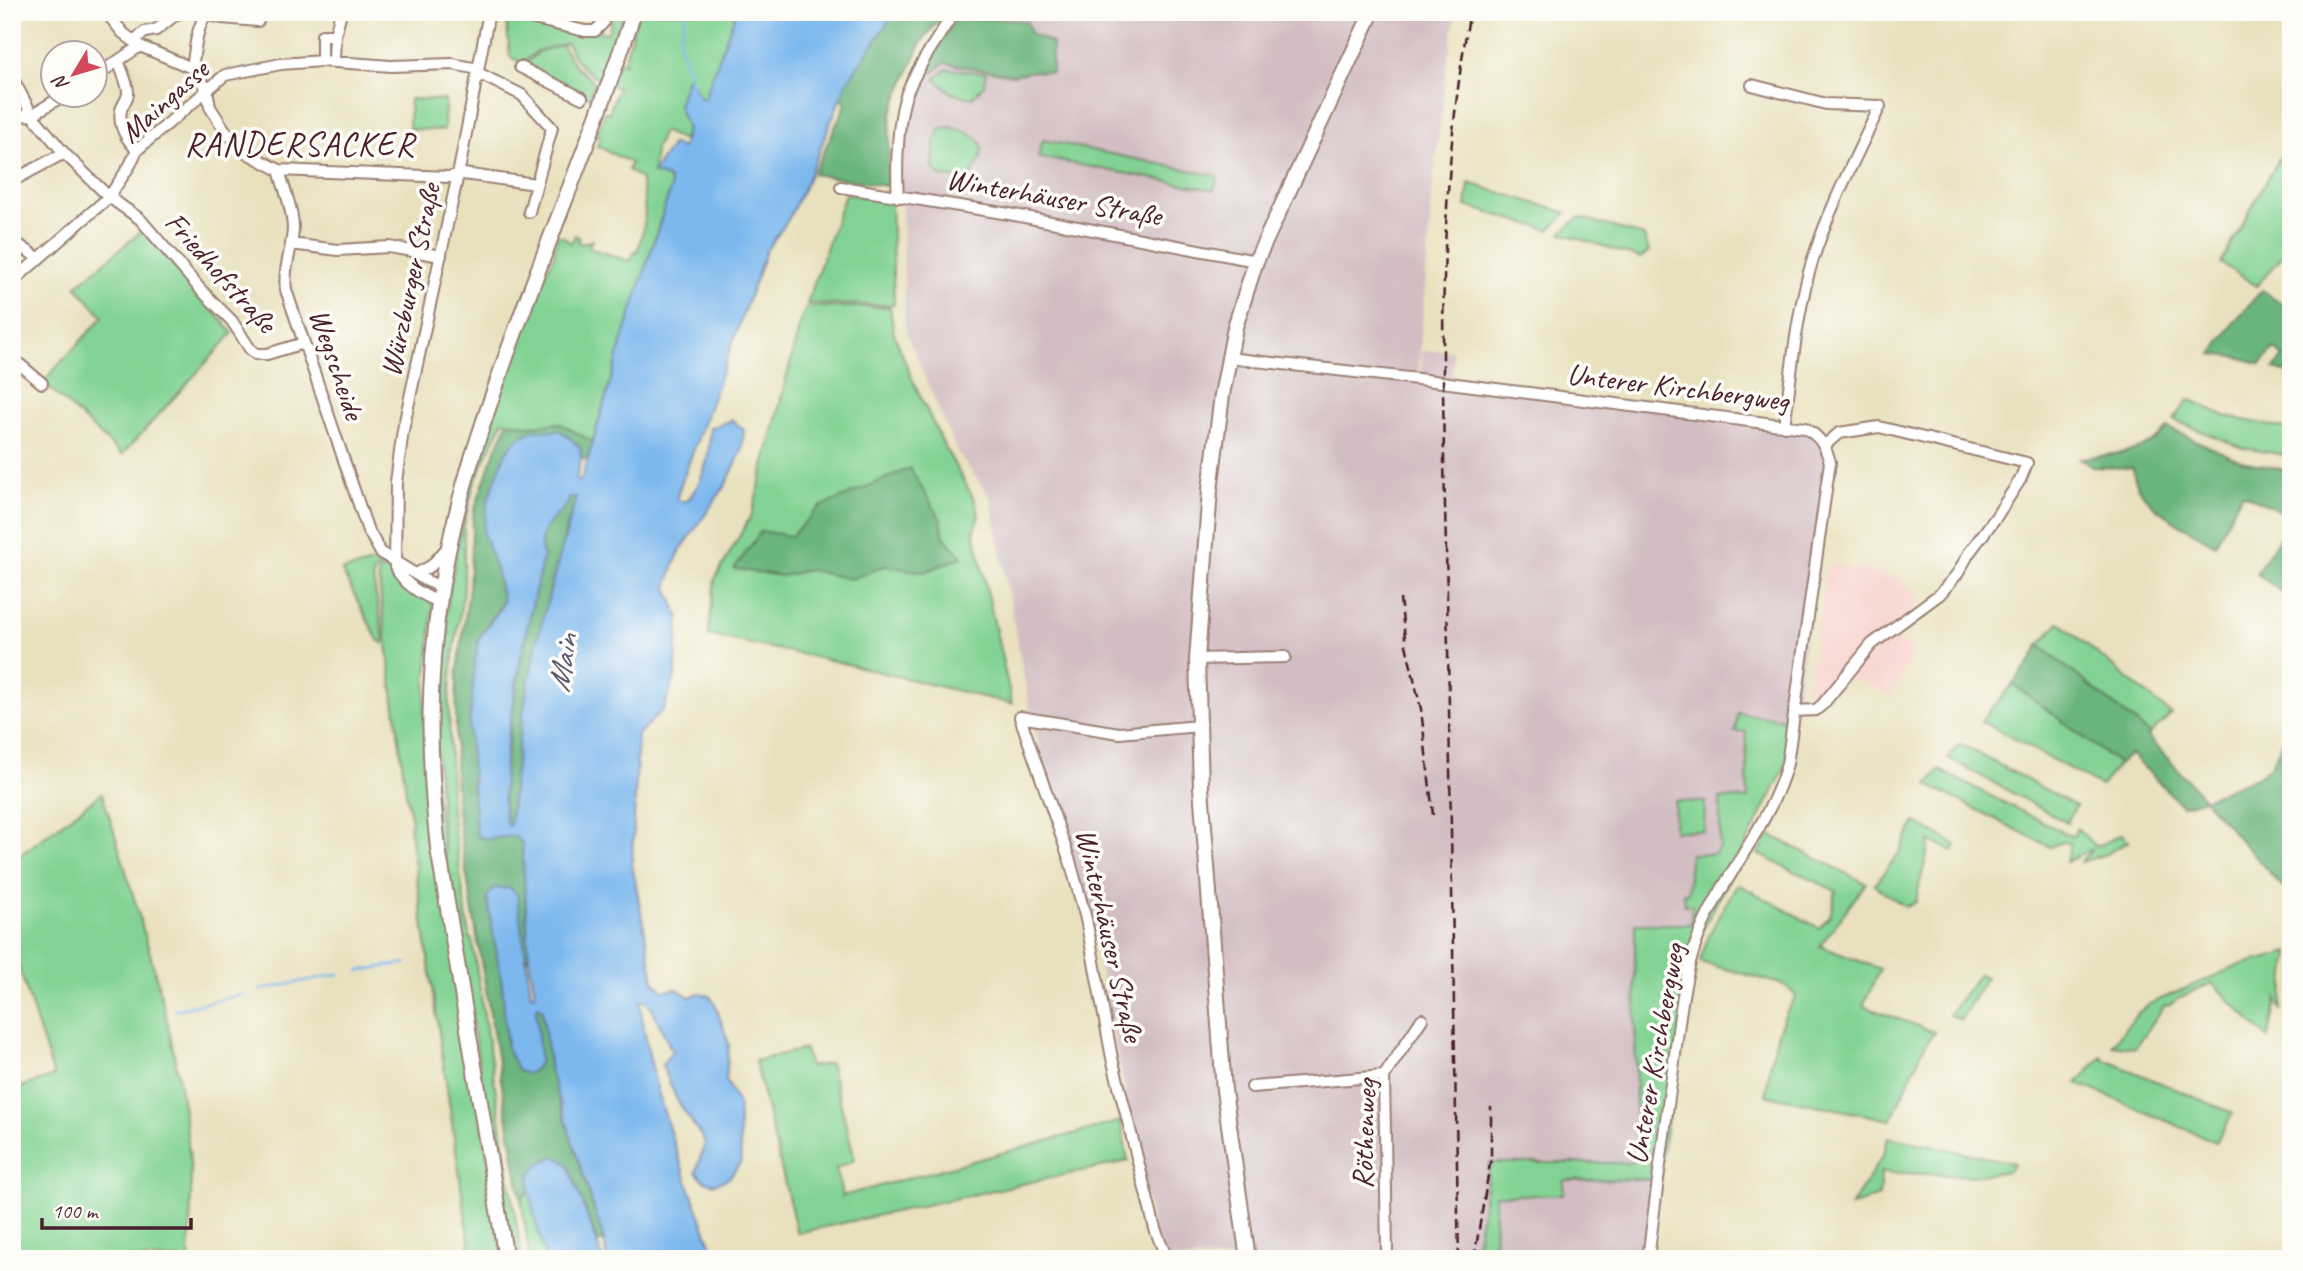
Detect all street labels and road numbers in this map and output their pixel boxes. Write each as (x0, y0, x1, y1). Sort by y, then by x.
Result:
street label: Maingasse (112, 50, 218, 151)
street label: Winterhäuser Straße (944, 159, 1167, 235)
street label: Würzburger Straße (371, 178, 449, 380)
street label: Friedhofstraße (157, 204, 287, 342)
street label: Wegscheide (300, 304, 374, 426)
street label: Unterer Kirchbergweg (1565, 355, 1793, 420)
street label: Winterhäuser Straße (1067, 825, 1153, 1047)
street label: Unterer Kirchbergweg (1617, 939, 1693, 1167)
street label: Röthenweg (1343, 1076, 1385, 1189)

